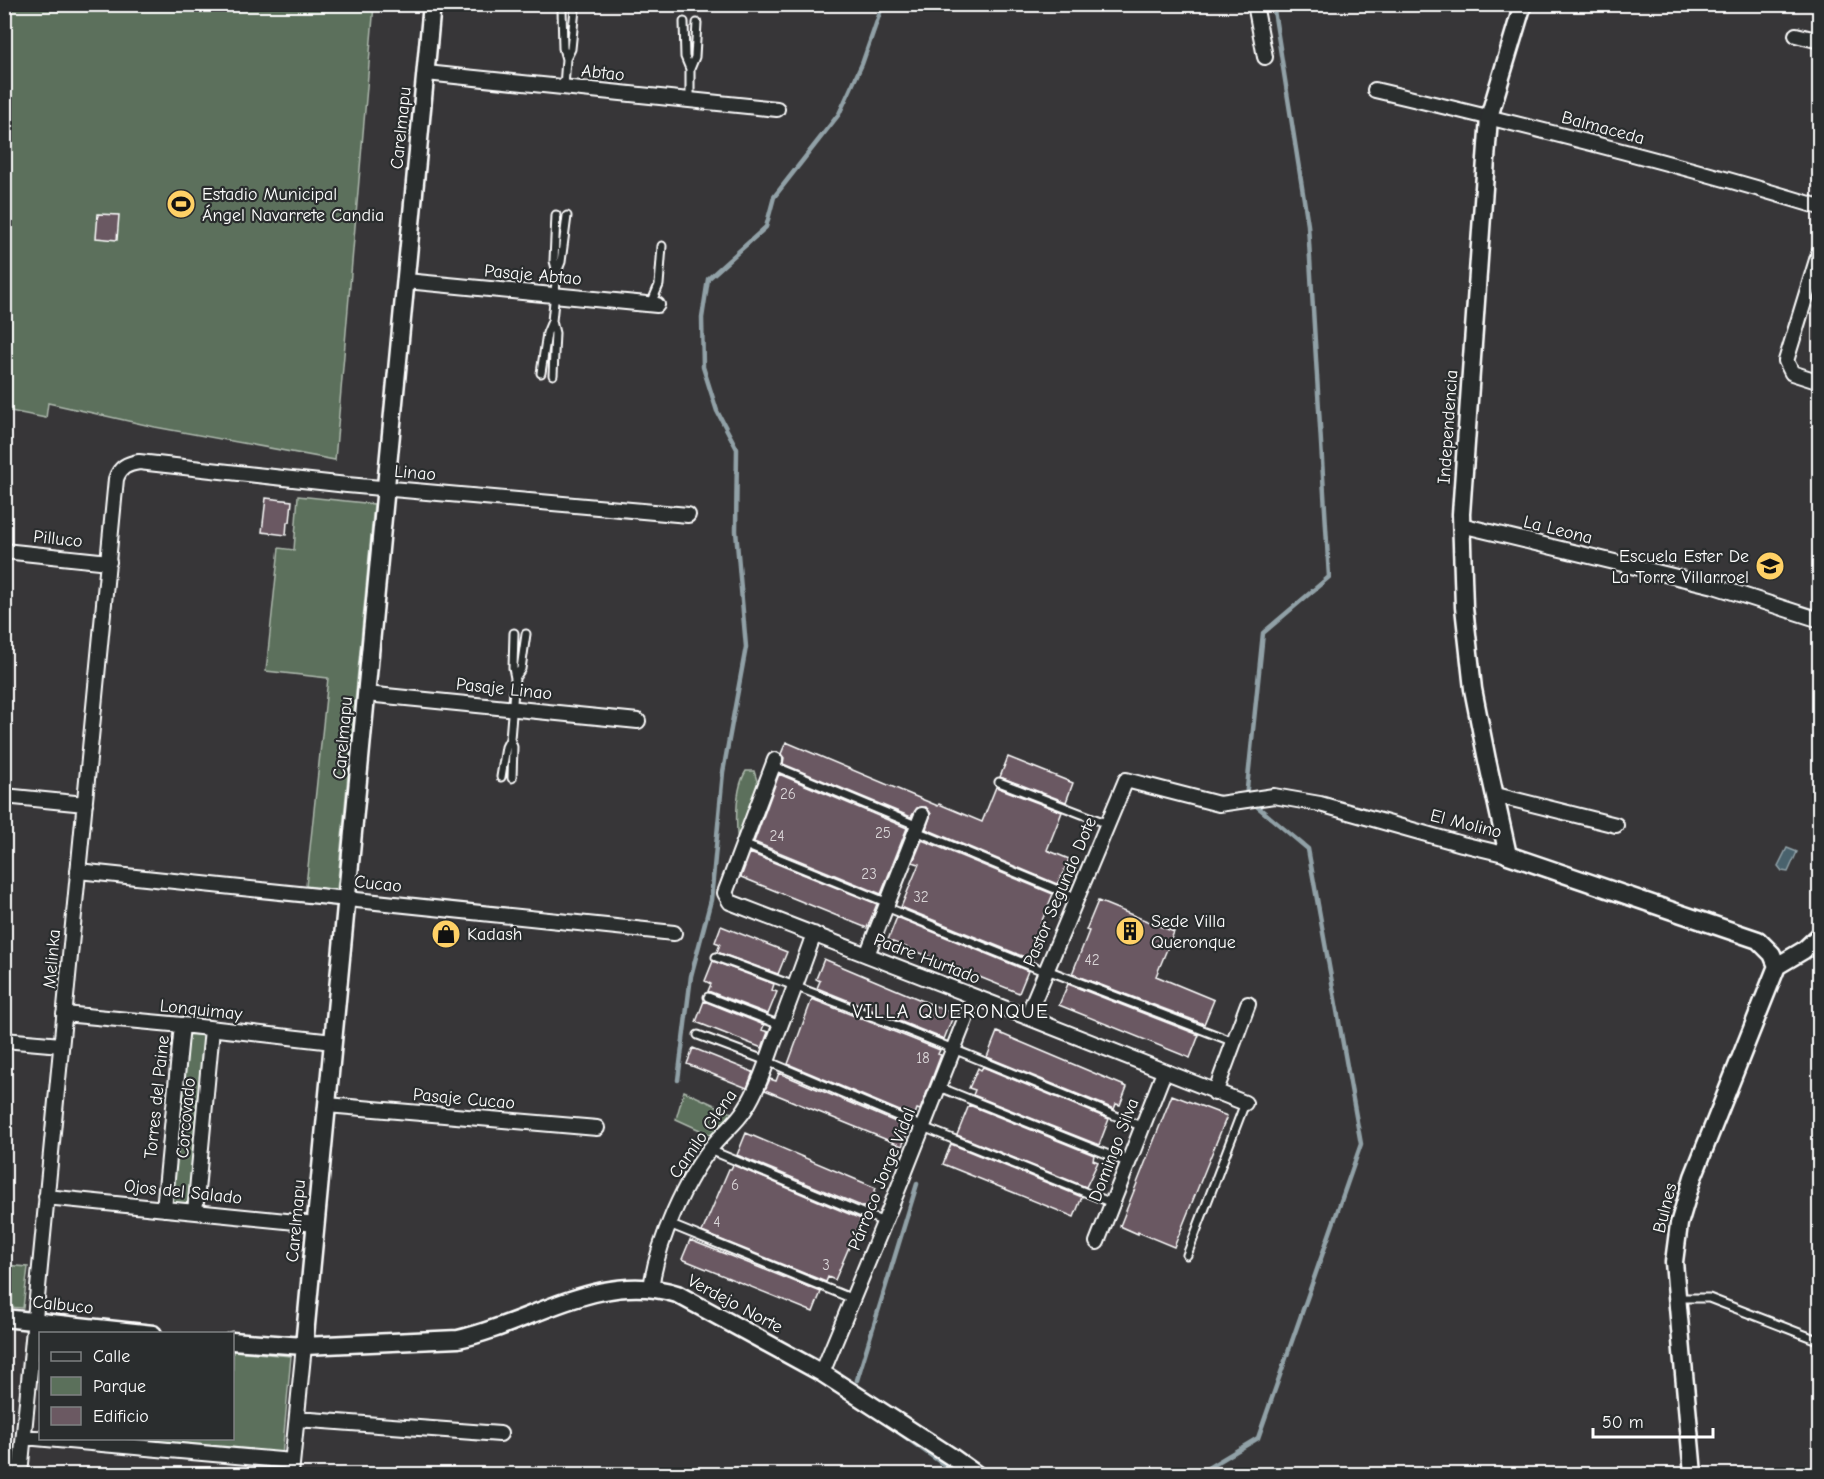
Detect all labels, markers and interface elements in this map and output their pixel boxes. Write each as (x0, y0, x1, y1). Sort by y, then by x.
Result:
street label: Abtao (580, 60, 626, 86)
street label: Carelmapu (386, 86, 416, 170)
street label: Balmaceda (1559, 107, 1647, 149)
place label: Estadio Municipal Ángel Navarrete Candia (202, 184, 384, 226)
sports icon: Estadio Municipal Ángel Navarrete Candia (165, 188, 197, 220)
street label: Pasaje Abtao (483, 260, 583, 290)
street label: Independencia (1434, 369, 1462, 485)
street label: Linao (393, 461, 437, 485)
street label: La Leona (1521, 511, 1595, 549)
street label: Pilluco (32, 526, 84, 552)
place label: Escuela Ester De La Torre Villarroel (1611, 546, 1749, 588)
school or university icon: Escuela Ester De La Torre Villarroel (1754, 550, 1786, 582)
street label: Pasaje Linao (455, 674, 553, 704)
street label: Carelmapu (329, 696, 357, 780)
house number: 26 (780, 785, 796, 803)
street label: El Molino (1428, 805, 1504, 843)
street label: Pastor Segundo Dote (1019, 814, 1101, 970)
house number: 25 (875, 824, 891, 842)
house number: 24 (769, 827, 785, 845)
house number: 23 (861, 865, 877, 883)
street label: Cucao (353, 871, 403, 897)
house number: 32 (913, 888, 929, 906)
place label: Sede Villa Queronque (1151, 911, 1236, 953)
building icon: Sede Villa Queronque (1114, 915, 1146, 947)
shop icon: Kadash (430, 918, 462, 950)
place label: Kadash (467, 924, 522, 945)
street label: Melinka (39, 928, 65, 990)
street label: Padre Hurtado (871, 929, 983, 989)
house number: 42 (1084, 951, 1100, 969)
street label: Lonquimay (159, 995, 244, 1025)
district label: VILLA QUERONQUE (852, 1000, 1050, 1023)
street label: Torres del Paine (140, 1034, 174, 1160)
house number: 18 (916, 1049, 930, 1067)
street label: Corcovado (172, 1077, 200, 1159)
street label: Pasaje Cucao (412, 1084, 516, 1114)
street label: Camilo Glena (665, 1085, 741, 1183)
street label: Domingo Silva (1085, 1095, 1143, 1205)
street label: Párroco Jorge Vidal (844, 1105, 920, 1253)
street label: Ojos del Salado (123, 1175, 243, 1209)
house number: 6 (731, 1176, 739, 1194)
street label: Carelmapu (282, 1179, 310, 1263)
street label: Bulnes (1649, 1181, 1681, 1235)
house number: 4 (713, 1213, 721, 1231)
house number: 3 (822, 1256, 830, 1274)
street label: Verdejo Norte (684, 1270, 786, 1338)
street label: Calbuco (31, 1291, 95, 1319)
legend (39, 1332, 234, 1440)
text: Calle (93, 1346, 130, 1367)
text: Parque (93, 1376, 146, 1397)
scale bar (1593, 1401, 1713, 1439)
text: Edificio (93, 1406, 149, 1427)
text: 50 m (1602, 1412, 1644, 1433)

